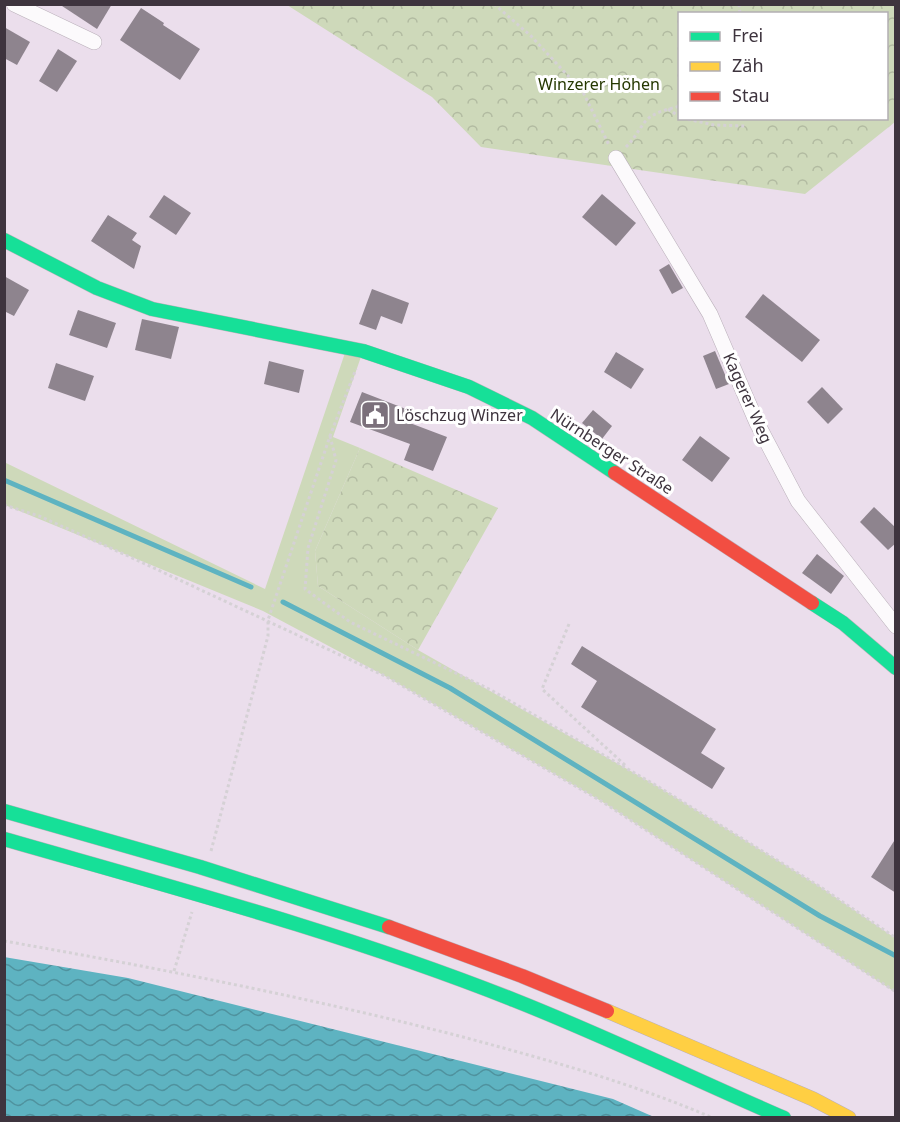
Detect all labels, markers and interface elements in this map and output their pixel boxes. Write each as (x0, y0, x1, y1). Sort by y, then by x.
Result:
legend (678, 12, 888, 120)
text: Frei (732, 23, 763, 47)
text: Zäh (732, 53, 764, 77)
park label: Winzerer Höhen (538, 73, 660, 95)
text: Stau (732, 83, 770, 107)
street label: Kagerer Weg (718, 349, 778, 447)
public building icon: Löschzug Winzer (359, 399, 391, 431)
street label: Nürnberger Straße (546, 403, 678, 499)
place label: Löschzug Winzer (396, 404, 523, 426)

